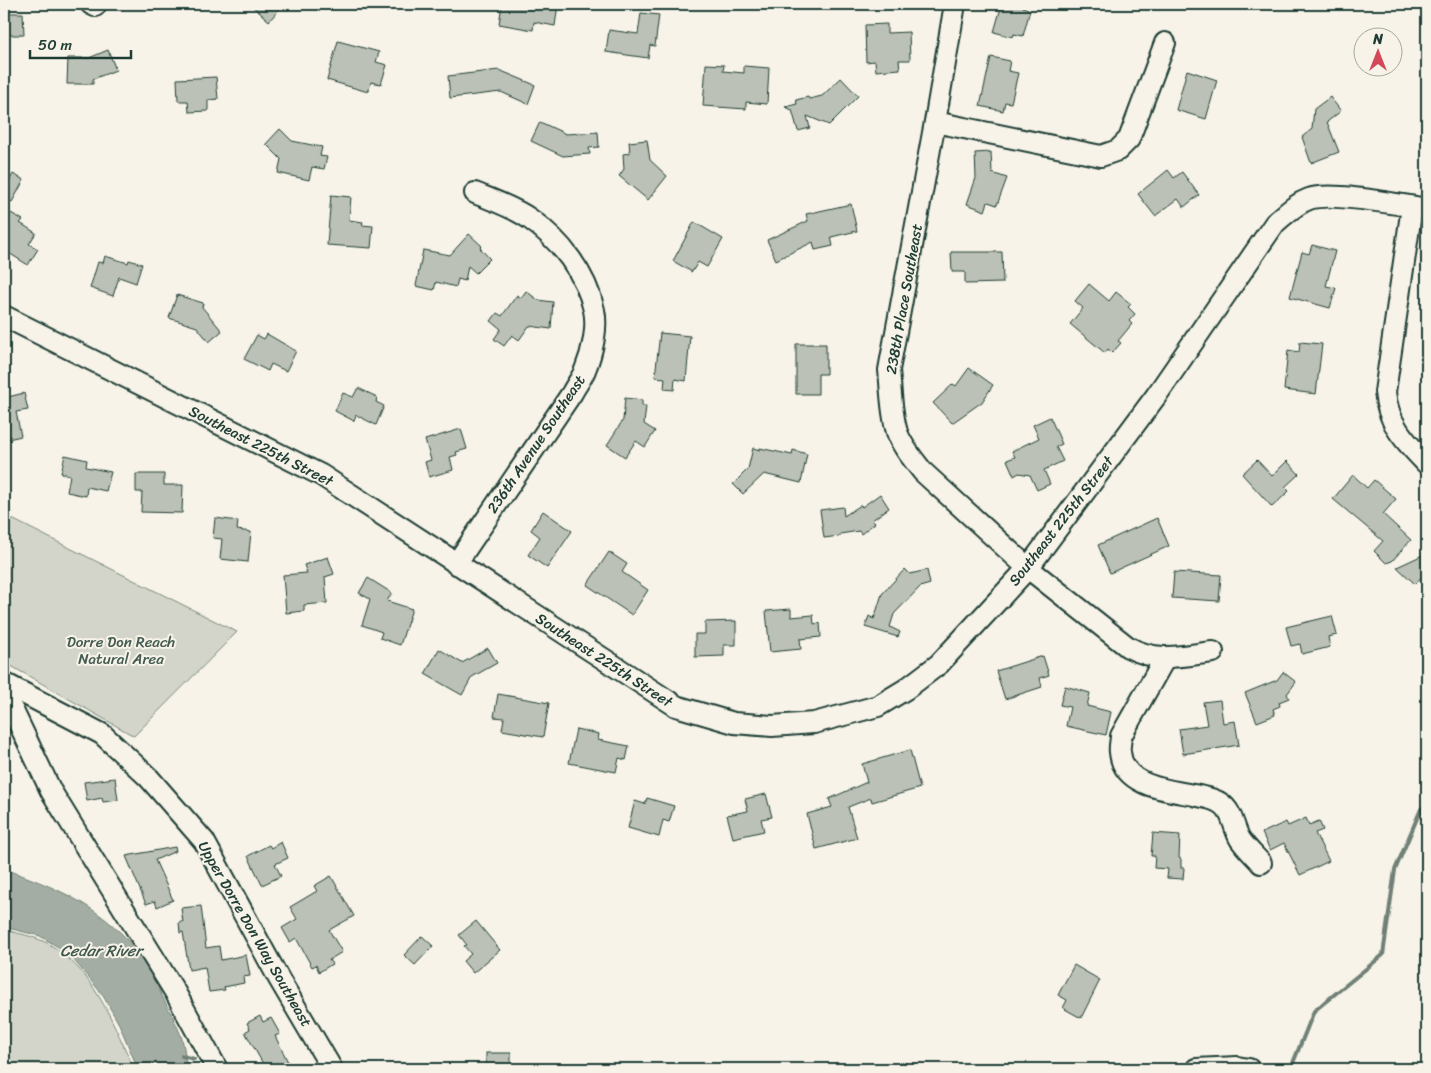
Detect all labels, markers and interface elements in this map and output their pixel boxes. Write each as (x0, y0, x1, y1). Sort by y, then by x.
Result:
text: N (1372, 27, 1383, 52)
scale bar (30, 28, 131, 60)
north arrow (1354, 28, 1404, 78)
text: 50 m (38, 32, 73, 58)
street label: 238th Place Southeast (878, 221, 930, 376)
street label: 236th Avenue Southeast (480, 369, 592, 519)
street label: Southeast 225th Street (184, 398, 339, 494)
street label: Southeast 225th Street (1002, 450, 1121, 592)
street label: Southeast 225th Street (530, 606, 679, 715)
park label: Dorre Don Reach Natural Area (67, 629, 175, 672)
street label: Upper Dorre Don Way Southeast (191, 836, 319, 1032)
water label: Cedar River (60, 936, 145, 965)

